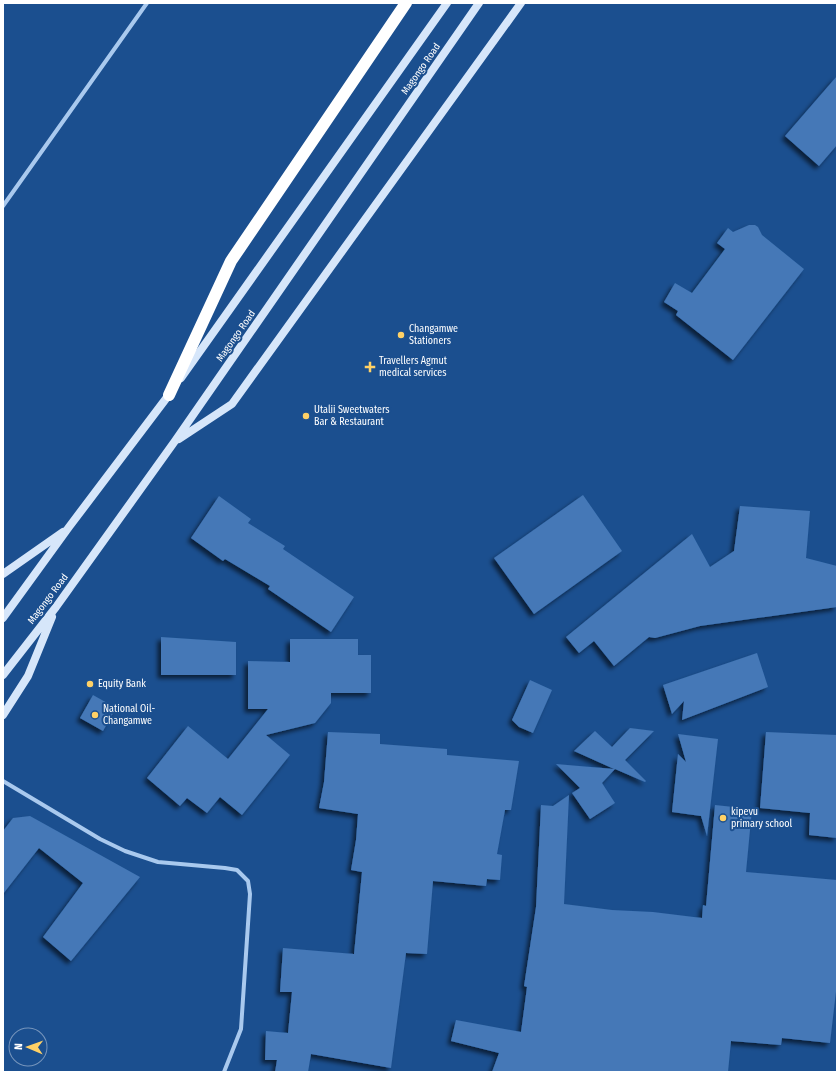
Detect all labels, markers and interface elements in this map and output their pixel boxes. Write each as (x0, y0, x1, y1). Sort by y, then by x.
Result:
street label: Magongo Road (399, 41, 443, 97)
street label: Magongo Road (214, 308, 258, 364)
place label: Changamwe Stationers (409, 323, 458, 347)
marker: Changamwe Stationers (396, 330, 406, 340)
place label: Travellers Agmut medical services (379, 355, 448, 379)
marker: Travellers Agmut medical services (364, 361, 376, 373)
place label: Utalii Sweetwaters Bar & Restaurant (314, 404, 390, 428)
marker: Utalii Sweetwaters Bar & Restaurant (301, 411, 311, 421)
street label: Magongo Road (25, 571, 71, 627)
place label: Equity Bank (98, 678, 146, 690)
marker: Equity Bank (85, 679, 95, 689)
place label: National Oil- Changamwe (103, 703, 155, 727)
marker: National Oil- Changamwe (90, 710, 100, 720)
place label: kipevu primary school (731, 806, 793, 830)
marker: kipevu primary school (718, 813, 728, 823)
north arrow (8, 1027, 48, 1067)
text: N (12, 1043, 25, 1050)

